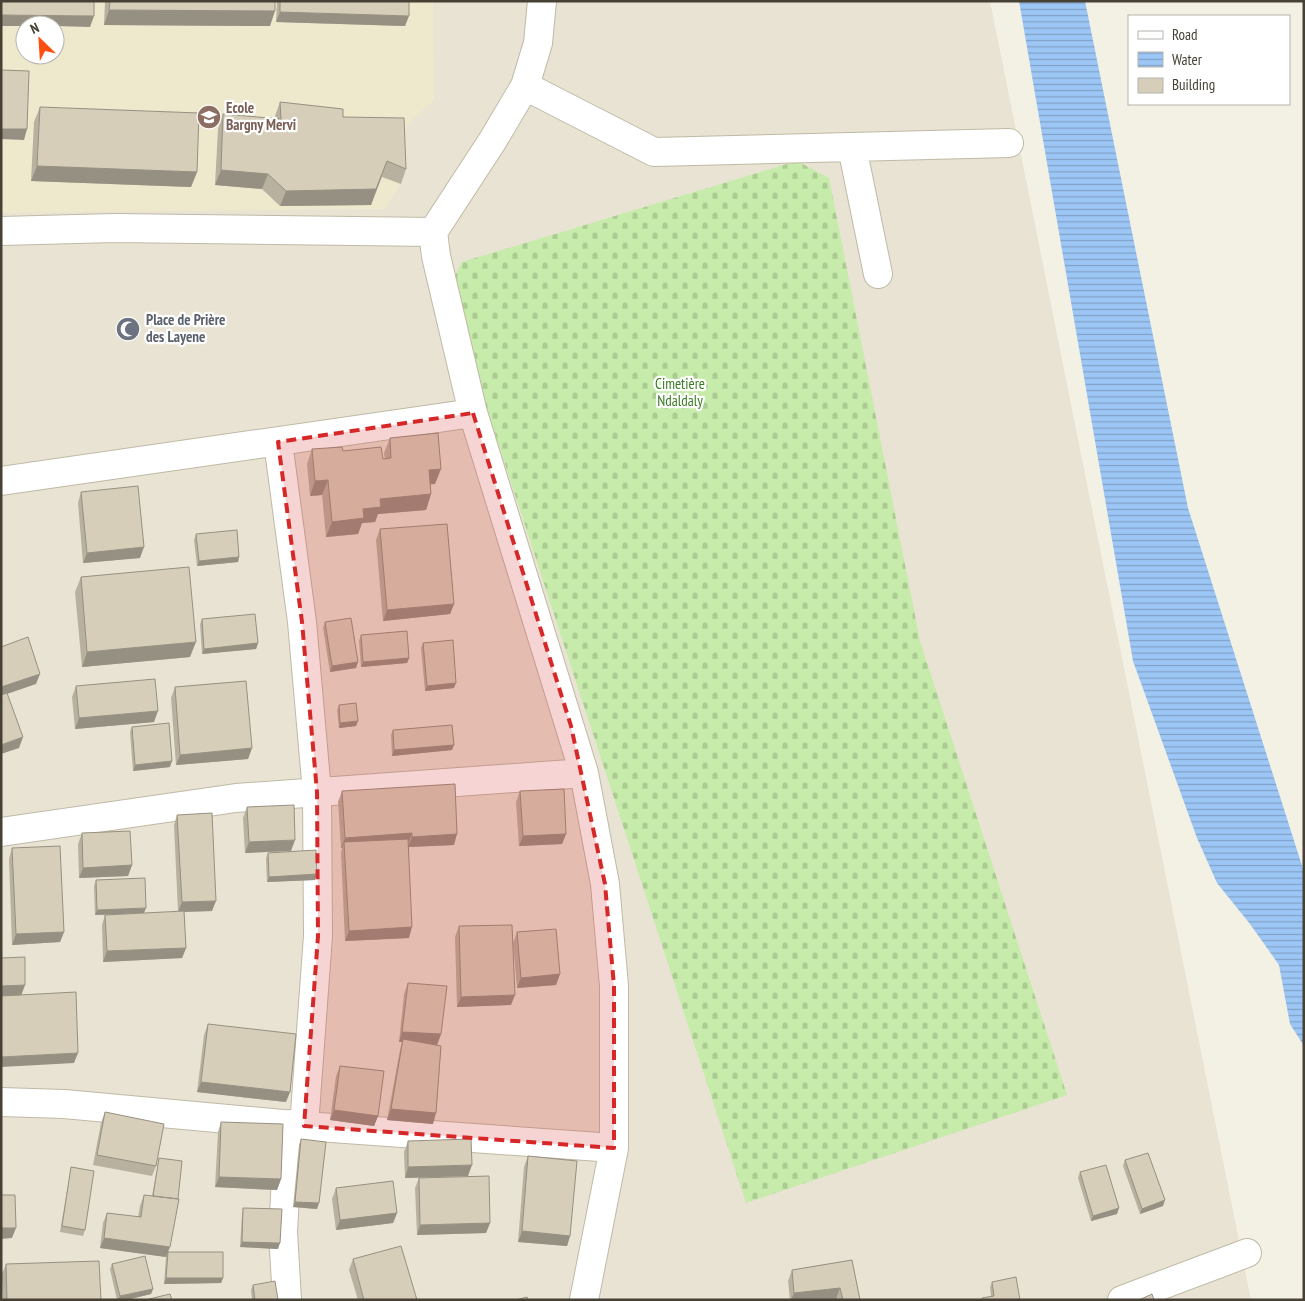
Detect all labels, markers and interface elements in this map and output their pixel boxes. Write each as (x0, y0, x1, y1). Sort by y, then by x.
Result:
north arrow (15, 15, 65, 65)
legend (1128, 15, 1290, 105)
text: N (27, 18, 42, 38)
text: Road (1172, 25, 1198, 44)
text: Water (1172, 50, 1203, 69)
text: Building (1172, 75, 1215, 94)
place label: Ecole Bargny Mervi (226, 98, 296, 134)
school or university icon: Ecole Bargny Mervi (196, 104, 222, 130)
place label: Place de Prière des Layene (146, 310, 226, 346)
mosque icon: Place de Prière des Layene (115, 316, 141, 342)
park label: Cimetière Ndaldaly (655, 374, 705, 410)

